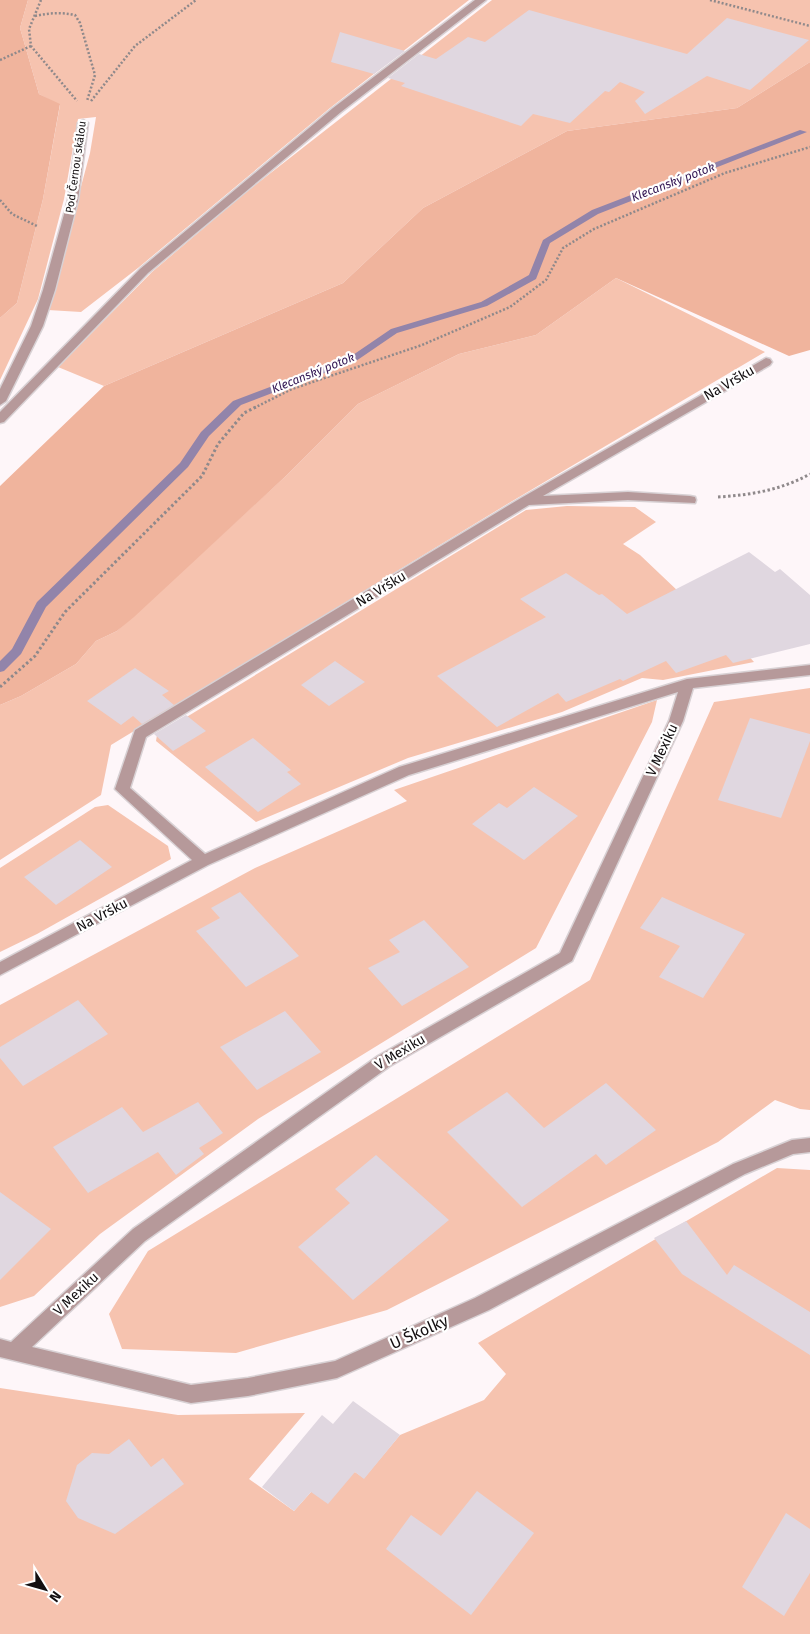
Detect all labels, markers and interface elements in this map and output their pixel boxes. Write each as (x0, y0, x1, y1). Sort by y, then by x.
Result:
street label: Pod Černou skálou (62, 120, 89, 214)
water label: Klecanský potok (629, 160, 717, 204)
water label: Klecanský potok (270, 350, 357, 396)
street label: Na Vršku (701, 362, 757, 404)
street label: Na Vršku (353, 567, 409, 611)
street label: V Mexiku (642, 721, 682, 779)
street label: Na Vršku (74, 894, 130, 936)
street label: V Mexiku (372, 1030, 428, 1074)
street label: V Mexiku (50, 1269, 102, 1319)
street label: U Školky (387, 1310, 451, 1353)
north arrow (20, 1564, 70, 1614)
text: N (45, 1588, 65, 1605)

